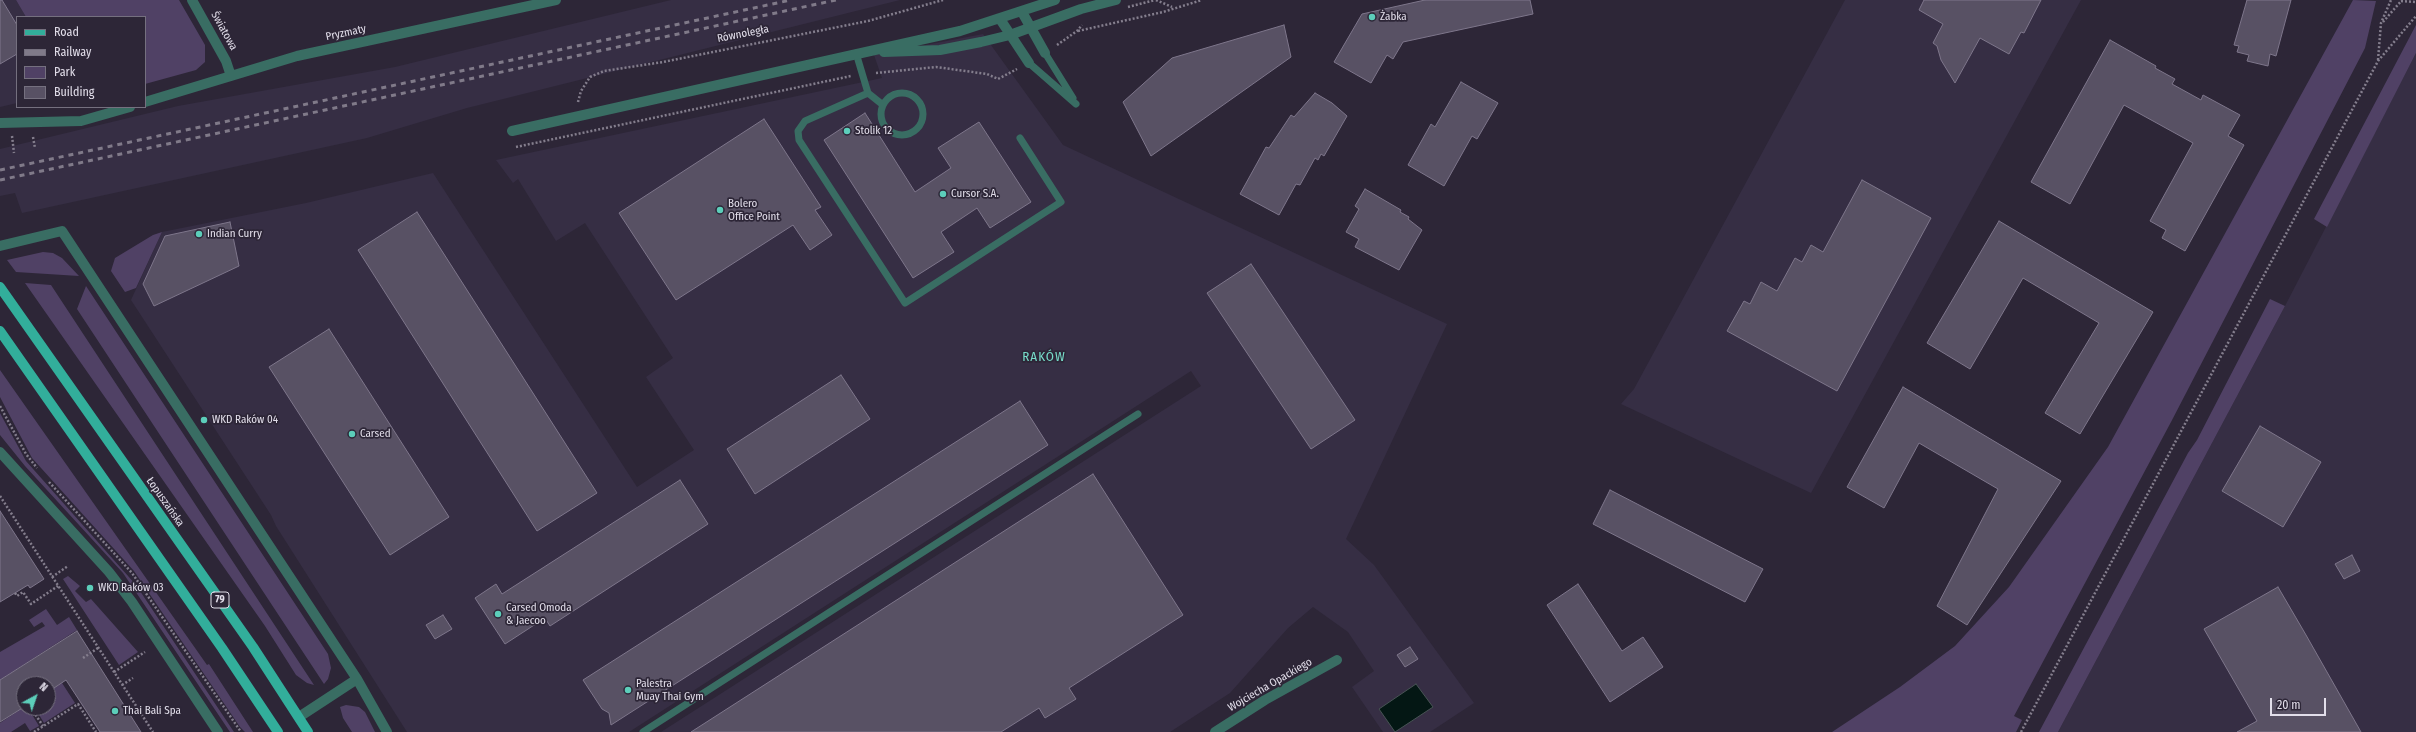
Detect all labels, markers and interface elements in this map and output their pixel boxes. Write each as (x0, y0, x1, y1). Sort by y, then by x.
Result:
street label: Światowa (208, 9, 240, 53)
place label: Żabka (1380, 10, 1407, 24)
marker: Żabka (1367, 12, 1377, 22)
legend (16, 16, 146, 108)
street label: Pryzmaty (325, 22, 367, 44)
street label: Równoległa (716, 23, 770, 45)
text: Road (54, 25, 79, 39)
text: Railway (54, 45, 91, 59)
text: Park (54, 65, 75, 79)
text: Building (54, 85, 94, 99)
place label: Stolik 12 (855, 124, 892, 138)
marker: Stolik 12 (842, 126, 852, 136)
place label: Cursor S.A. (951, 187, 999, 201)
marker: Cursor S.A. (938, 189, 948, 199)
place label: Bolero Office Point (728, 197, 780, 223)
marker: Bolero Office Point (715, 205, 725, 215)
place label: Indian Curry (207, 227, 262, 241)
marker: Indian Curry (194, 229, 204, 239)
district label: RAKÓW (1022, 349, 1066, 365)
place label: WKD Raków 04 (212, 413, 278, 427)
marker: WKD Raków 04 (199, 415, 209, 425)
place label: Carsed (360, 427, 391, 441)
marker: Carsed (347, 429, 357, 439)
street label: Łopuszańska (143, 475, 187, 529)
place label: WKD Raków 03 (98, 581, 163, 595)
marker: WKD Raków 03 (85, 583, 95, 593)
road number: 79 (211, 592, 229, 608)
place label: Carsed Omoda & Jaecoo (506, 601, 572, 627)
marker: Carsed Omoda & Jaecoo (493, 609, 503, 619)
street label: Wojciecha Opackiego (1226, 656, 1314, 714)
north arrow (16, 676, 56, 716)
place label: Palestra Muay Thai Gym (636, 677, 704, 703)
text: N (37, 680, 50, 694)
marker: Palestra Muay Thai Gym (623, 685, 633, 695)
scale bar (2272, 690, 2328, 716)
text: 20 m (2277, 698, 2301, 712)
place label: Thai Bali Spa (123, 704, 181, 718)
marker: Thai Bali Spa (110, 706, 120, 716)

